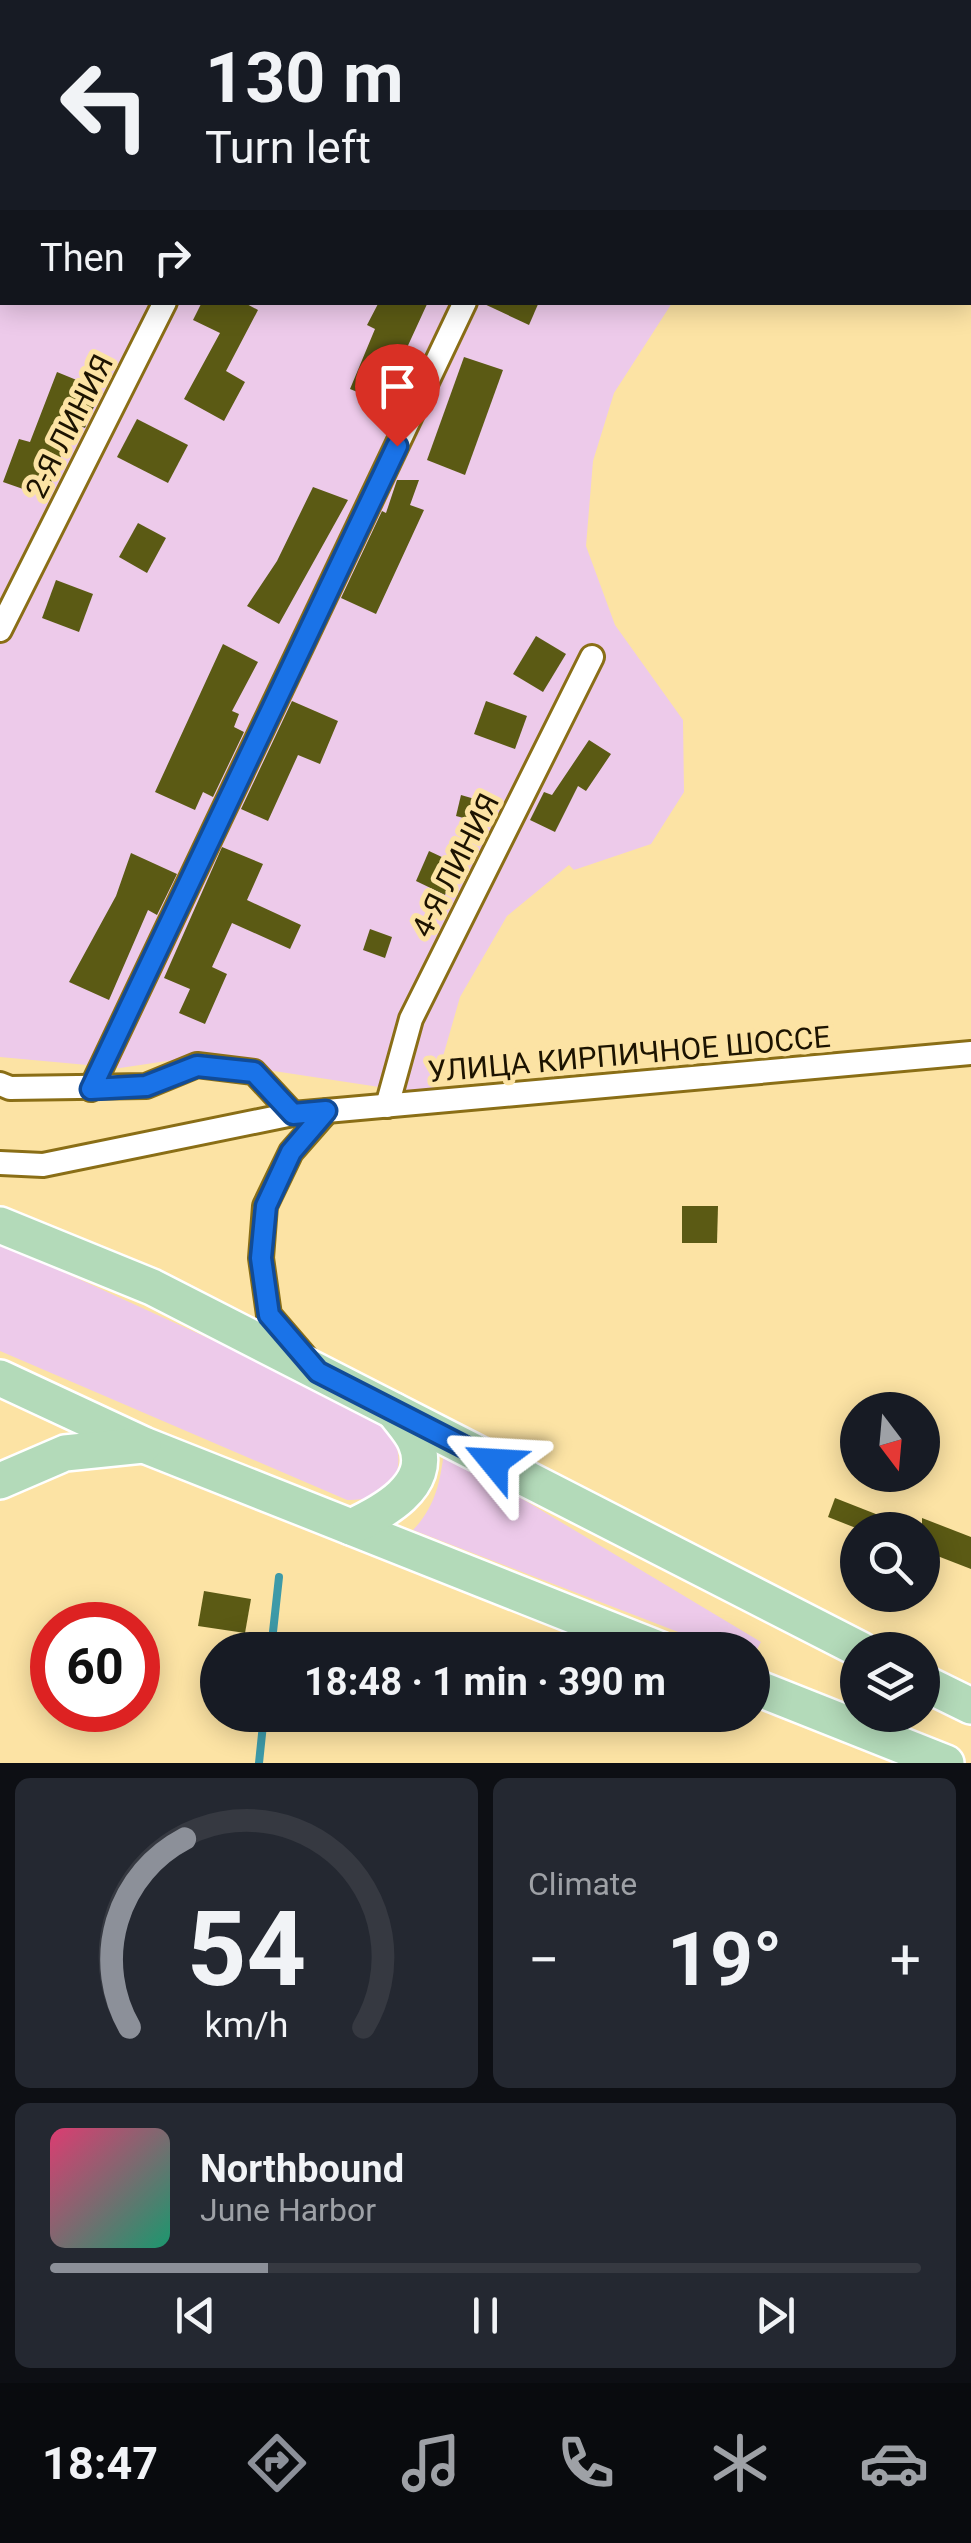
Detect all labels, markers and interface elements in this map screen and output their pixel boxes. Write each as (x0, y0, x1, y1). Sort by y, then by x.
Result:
text: 130 m (205, 37, 404, 119)
icon: left (40, 40, 170, 170)
text: Turn left (205, 121, 371, 174)
icon: right (145, 230, 200, 285)
text: Then (40, 236, 125, 280)
pin (355, 344, 440, 447)
street label: 2-Я ЛИНИЯ (18, 348, 120, 504)
icon: arrive (370, 359, 425, 414)
street label: 4-Я ЛИНИЯ (404, 787, 506, 943)
street label: УЛИЦА КИРПИЧНОЕ ШОССЕ (426, 1019, 832, 1089)
north arrow (840, 1392, 940, 1492)
map controls (840, 1392, 940, 1732)
position arrow (442, 1410, 546, 1514)
button: search (840, 1512, 940, 1612)
speed limit sign: 60 (30, 1602, 160, 1732)
button: layers (840, 1632, 940, 1732)
text: 18:48 · 1 min · 390 m (304, 1660, 666, 1704)
text: Climate (528, 1865, 637, 1903)
text: 54 (187, 1889, 306, 2010)
text: 19° (667, 1915, 782, 2003)
text: − (528, 1928, 559, 1992)
text: + (890, 1928, 921, 1992)
text: km/h (205, 2004, 288, 2046)
text: Northbound (200, 2147, 404, 2191)
text: June Harbor (200, 2191, 376, 2229)
icon: previous (168, 2288, 223, 2343)
icon: pause (458, 2288, 513, 2343)
icon: next (748, 2288, 803, 2343)
icon: directions (242, 2428, 312, 2498)
icon: music (396, 2428, 466, 2498)
icon: phone (551, 2428, 621, 2498)
icon: climate (705, 2428, 775, 2498)
icon: car (859, 2428, 929, 2498)
text: 18:47 (42, 2437, 158, 2490)

